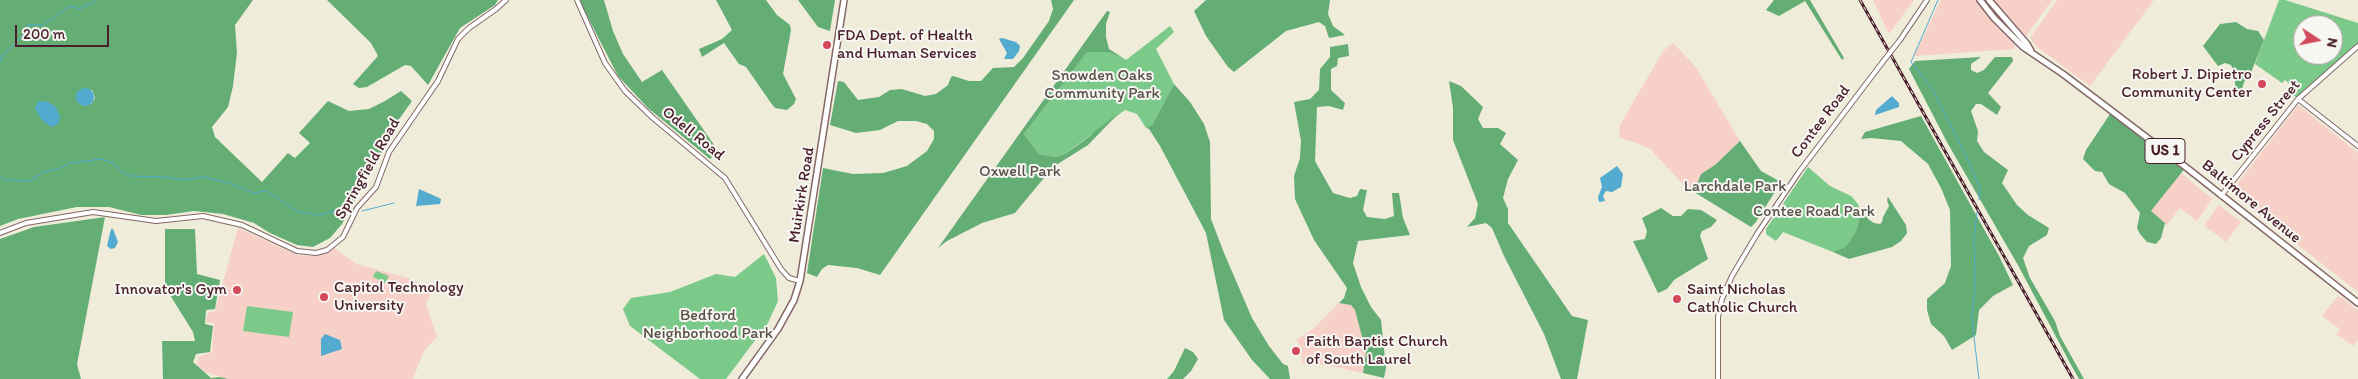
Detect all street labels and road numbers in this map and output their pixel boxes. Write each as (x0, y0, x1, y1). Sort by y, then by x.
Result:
street label: Cypress Street (2227, 76, 2305, 166)
street label: Contee Road (1787, 82, 1855, 162)
street label: Odell Road (658, 103, 728, 165)
street label: Springfield Road (331, 115, 405, 223)
road number: US 1 (2145, 138, 2185, 164)
street label: Muirkirk Road (785, 146, 819, 244)
street label: Baltimore Avenue (2197, 156, 2305, 248)

